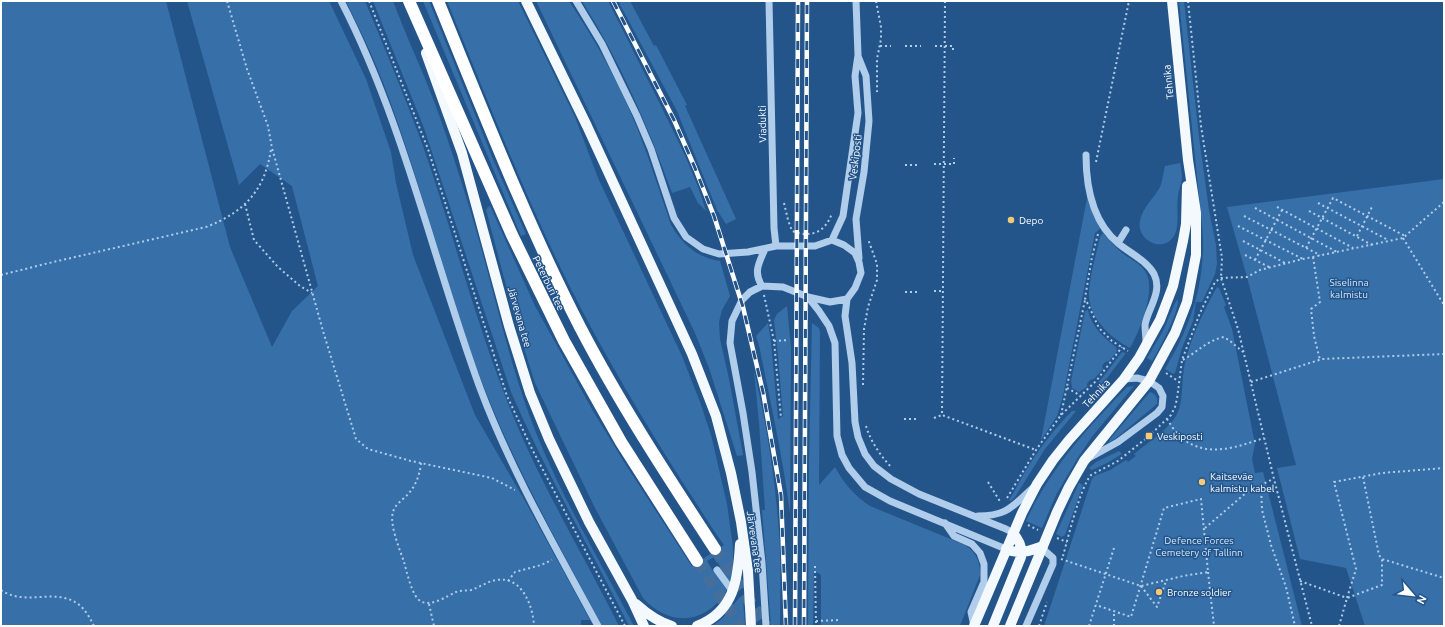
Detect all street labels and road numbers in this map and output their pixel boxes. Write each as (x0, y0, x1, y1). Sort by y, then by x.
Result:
street label: Tehnika (1161, 64, 1176, 100)
street label: Viadukti (757, 105, 768, 143)
street label: Veskiposti (847, 134, 864, 180)
street label: Peterburi tee (531, 254, 567, 312)
street label: Järvevana tee (506, 286, 533, 349)
street label: Tehnika (1081, 377, 1112, 410)
street label: Järvevana tee (745, 510, 764, 574)

